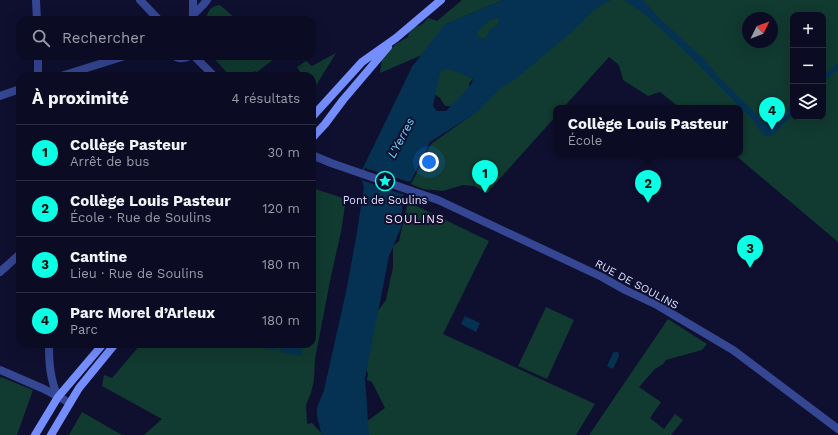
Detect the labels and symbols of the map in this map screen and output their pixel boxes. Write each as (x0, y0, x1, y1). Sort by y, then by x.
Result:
north arrow (742, 12, 778, 48)
pin: 4 (759, 97, 785, 130)
water label: L'Yerres (385, 116, 417, 160)
your location (419, 152, 439, 172)
pin: 1 (472, 160, 498, 193)
place icon: Pont de Soulins (374, 170, 396, 192)
pin: 2 (635, 170, 661, 203)
place label: Pont de Soulins (343, 194, 428, 207)
district label: SOULINS (385, 212, 445, 226)
pin: 3 (737, 235, 763, 268)
street label: RUE DE SOULINS (593, 257, 681, 312)

